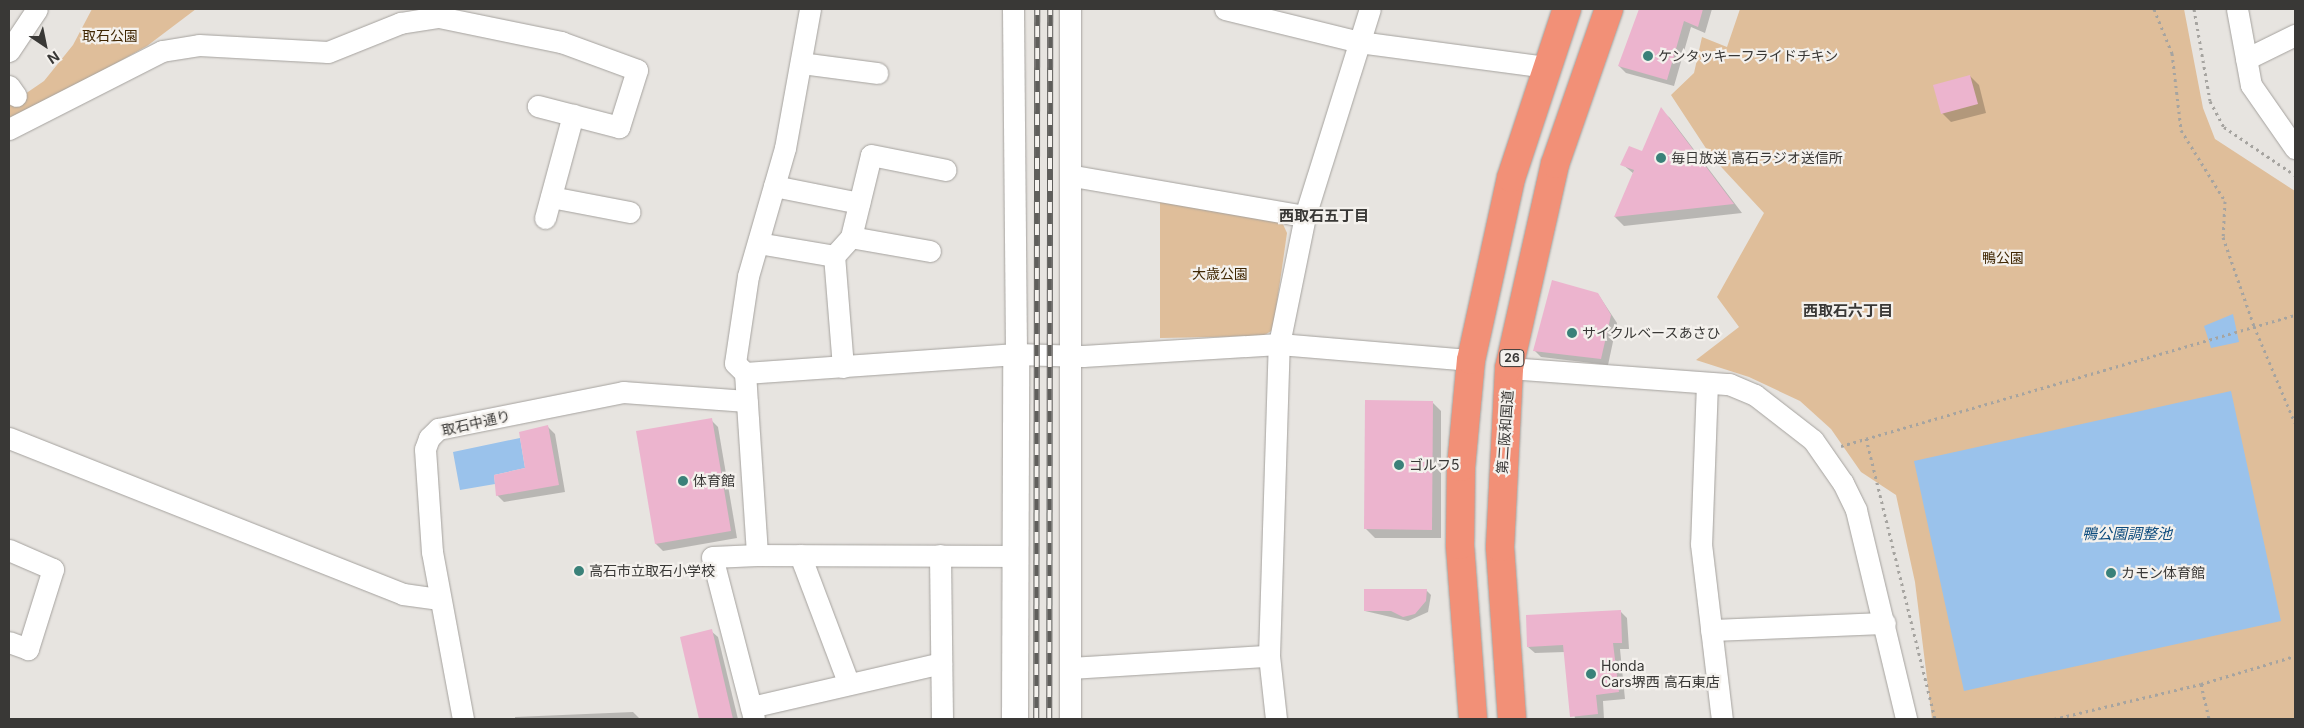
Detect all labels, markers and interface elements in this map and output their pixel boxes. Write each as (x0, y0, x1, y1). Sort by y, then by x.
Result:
north arrow (20, 20, 70, 70)
park label: 取石公園 (82, 28, 138, 44)
text: N (44, 48, 63, 68)
place label: ケンタッキーフライドチキン (1658, 48, 1840, 64)
marker: ケンタッキーフライドチキン (1642, 50, 1654, 62)
place label: 毎日放送 高石ラジオ送信所 (1671, 150, 1843, 166)
marker: 毎日放送 高石ラジオ送信所 (1655, 152, 1667, 164)
district label: 西取石五丁目 (1279, 207, 1369, 225)
park label: 鴨公園 (1982, 250, 2024, 266)
park label: 大歳公園 (1192, 266, 1248, 282)
district label: 西取石六丁目 (1803, 302, 1893, 320)
place label: サイクルベースあさひ (1582, 325, 1722, 341)
marker: サイクルベースあさひ (1566, 327, 1578, 339)
road number: 26 (1498, 348, 1526, 368)
street label: 第二阪和国道 (1494, 390, 1516, 474)
street label: 取石中通り (440, 407, 512, 439)
place label: ゴルフ5 (1409, 457, 1460, 473)
marker: ゴルフ5 (1393, 459, 1405, 471)
place label: 体育館 (693, 473, 735, 489)
marker: 体育館 (677, 475, 689, 487)
water label: 鴨公園調整池 (2082, 525, 2172, 543)
place label: 高石市立取石小学校 (589, 563, 715, 579)
marker: 高石市立取石小学校 (573, 565, 585, 577)
place label: カモン体育館 (2121, 565, 2205, 581)
marker: カモン体育館 (2105, 567, 2117, 579)
place label: Honda Cars堺西 高石東店 (1601, 658, 1720, 690)
marker: Honda Cars堺西 高石東店 (1585, 668, 1597, 680)

